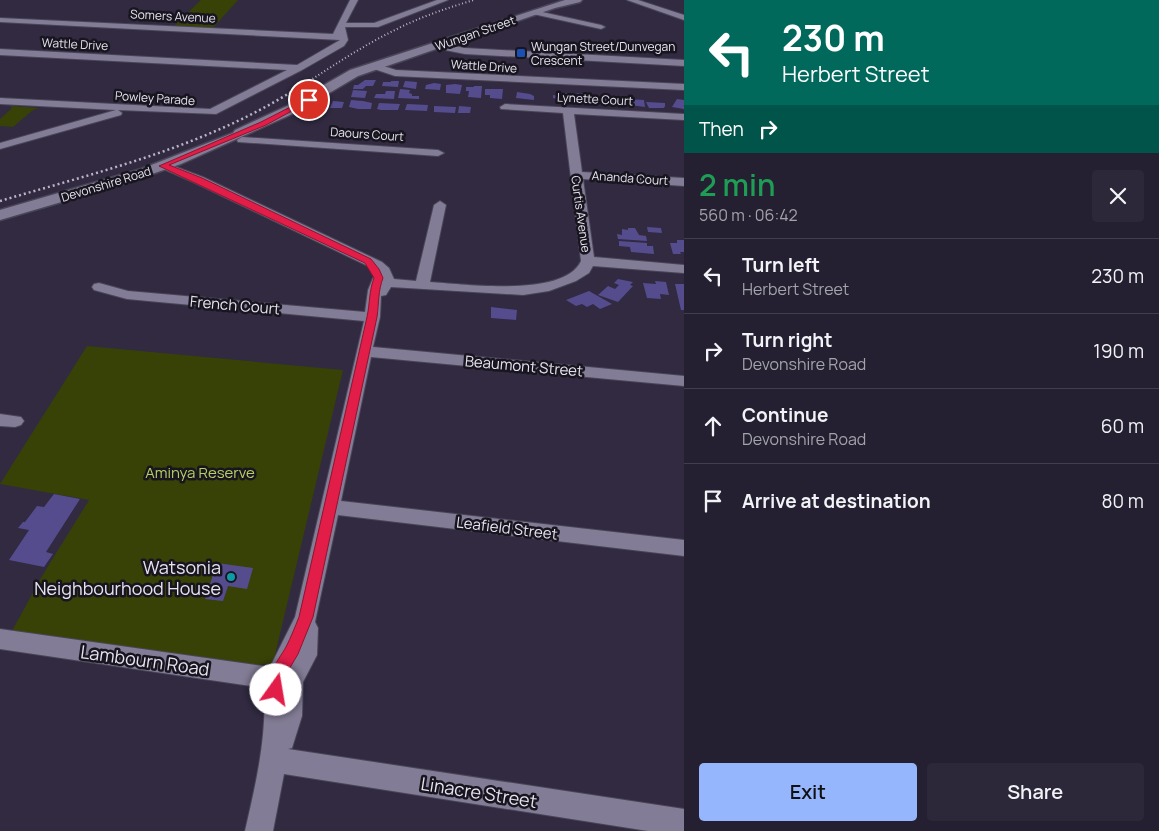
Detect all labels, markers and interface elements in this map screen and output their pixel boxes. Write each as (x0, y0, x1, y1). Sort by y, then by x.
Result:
street label: Somers Avenue (130, 5, 216, 27)
street label: Wungan Street (433, 11, 518, 55)
text: 230 m (782, 14, 885, 62)
icon: left (699, 20, 764, 85)
street label: Wattle Drive (41, 34, 109, 54)
place label: Wungan Street/Dunvegan Crescent (531, 38, 675, 69)
marker: Wungan Street/Dunvegan Crescent (515, 47, 527, 59)
street label: Wattle Drive (450, 55, 518, 77)
text: Herbert Street (782, 59, 930, 89)
pin (288, 79, 330, 121)
icon: arrive (295, 86, 323, 114)
street label: Powley Parade (114, 87, 196, 109)
street label: Lynette Court (556, 89, 634, 109)
icon: right (754, 115, 782, 143)
text: Then (699, 116, 744, 142)
street label: Daours Court (330, 123, 405, 145)
street label: Devonshire Road (59, 162, 153, 206)
text: 2 min (699, 164, 775, 205)
street label: Ananda Court (591, 167, 669, 189)
button: close (1092, 170, 1144, 222)
street label: Curtis Avenue (567, 174, 595, 254)
text: 560 m · 06:42 (699, 204, 798, 226)
text: Turn left (742, 252, 820, 278)
icon: left (699, 262, 727, 290)
text: 230 m (1091, 263, 1144, 289)
text: Herbert Street (742, 278, 849, 300)
street label: French Court (189, 291, 281, 319)
text: Turn right (742, 327, 832, 353)
icon: right (699, 337, 727, 365)
text: 190 m (1093, 338, 1144, 364)
street label: Beaumont Street (464, 350, 584, 382)
text: Devonshire Road (742, 353, 866, 375)
text: Continue (742, 402, 828, 428)
icon: ahead (699, 412, 727, 440)
text: 60 m (1101, 413, 1144, 439)
text: Devonshire Road (742, 428, 866, 450)
park label: Aminya Reserve (145, 462, 255, 483)
icon: arrive (699, 487, 727, 515)
text: Arrive at destination (742, 488, 931, 514)
text: 80 m (1101, 488, 1144, 514)
street label: Leafield Street (455, 511, 559, 545)
place label: Watsonia Neighbourhood House (34, 555, 221, 600)
marker: Watsonia Neighbourhood House (225, 571, 237, 583)
street label: Lambourn Road (79, 639, 211, 681)
position arrow (249, 663, 301, 715)
button: Exit (699, 763, 917, 821)
button: Share (927, 763, 1144, 821)
street label: Linacre Street (419, 771, 539, 813)

